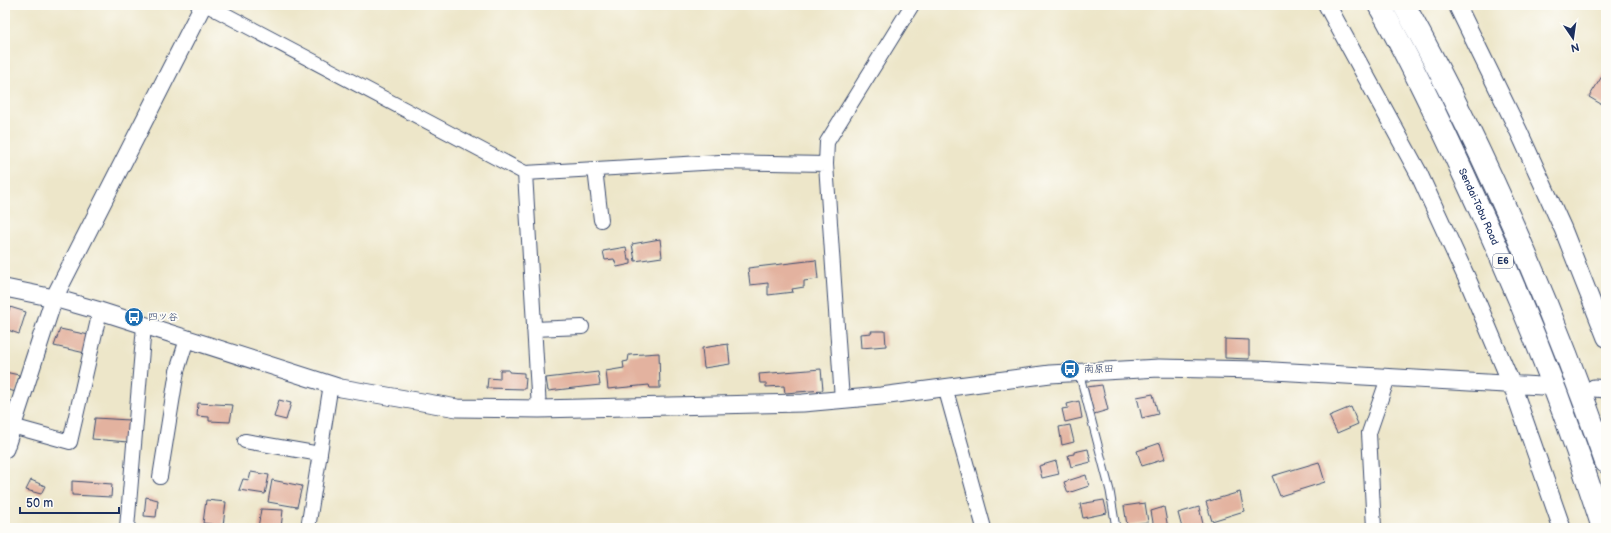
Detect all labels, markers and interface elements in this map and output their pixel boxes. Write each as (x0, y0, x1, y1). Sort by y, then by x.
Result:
north arrow (1553, 18, 1593, 58)
text: N (1570, 40, 1581, 55)
street label: Sendai-Tobu Road (1456, 167, 1501, 247)
road number: E6 (1493, 254, 1513, 268)
bus stop icon: 四ツ谷 (123, 306, 145, 328)
place label: 四ツ谷 (148, 311, 178, 323)
bus stop icon: 南原田 (1059, 358, 1081, 380)
place label: 南原田 (1084, 363, 1114, 375)
scale bar (20, 489, 119, 515)
text: 50 m (26, 496, 53, 511)

